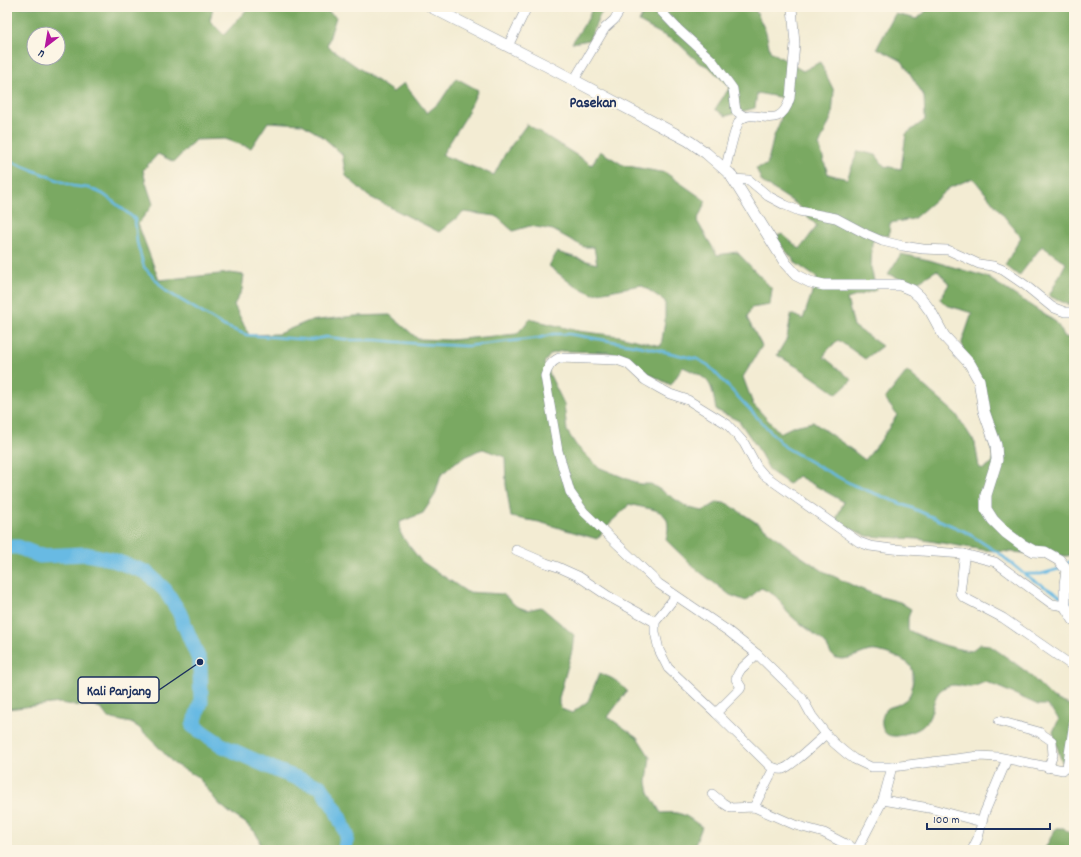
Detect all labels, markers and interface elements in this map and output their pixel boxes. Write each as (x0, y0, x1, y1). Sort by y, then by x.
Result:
north arrow (26, 26, 66, 66)
text: U (35, 45, 48, 61)
district label: Pasekan (570, 93, 617, 115)
callout: Kali Panjang (78, 677, 159, 703)
text: Kali Panjang (87, 682, 151, 702)
scale bar (927, 805, 1050, 831)
text: 100 m (933, 812, 960, 829)

